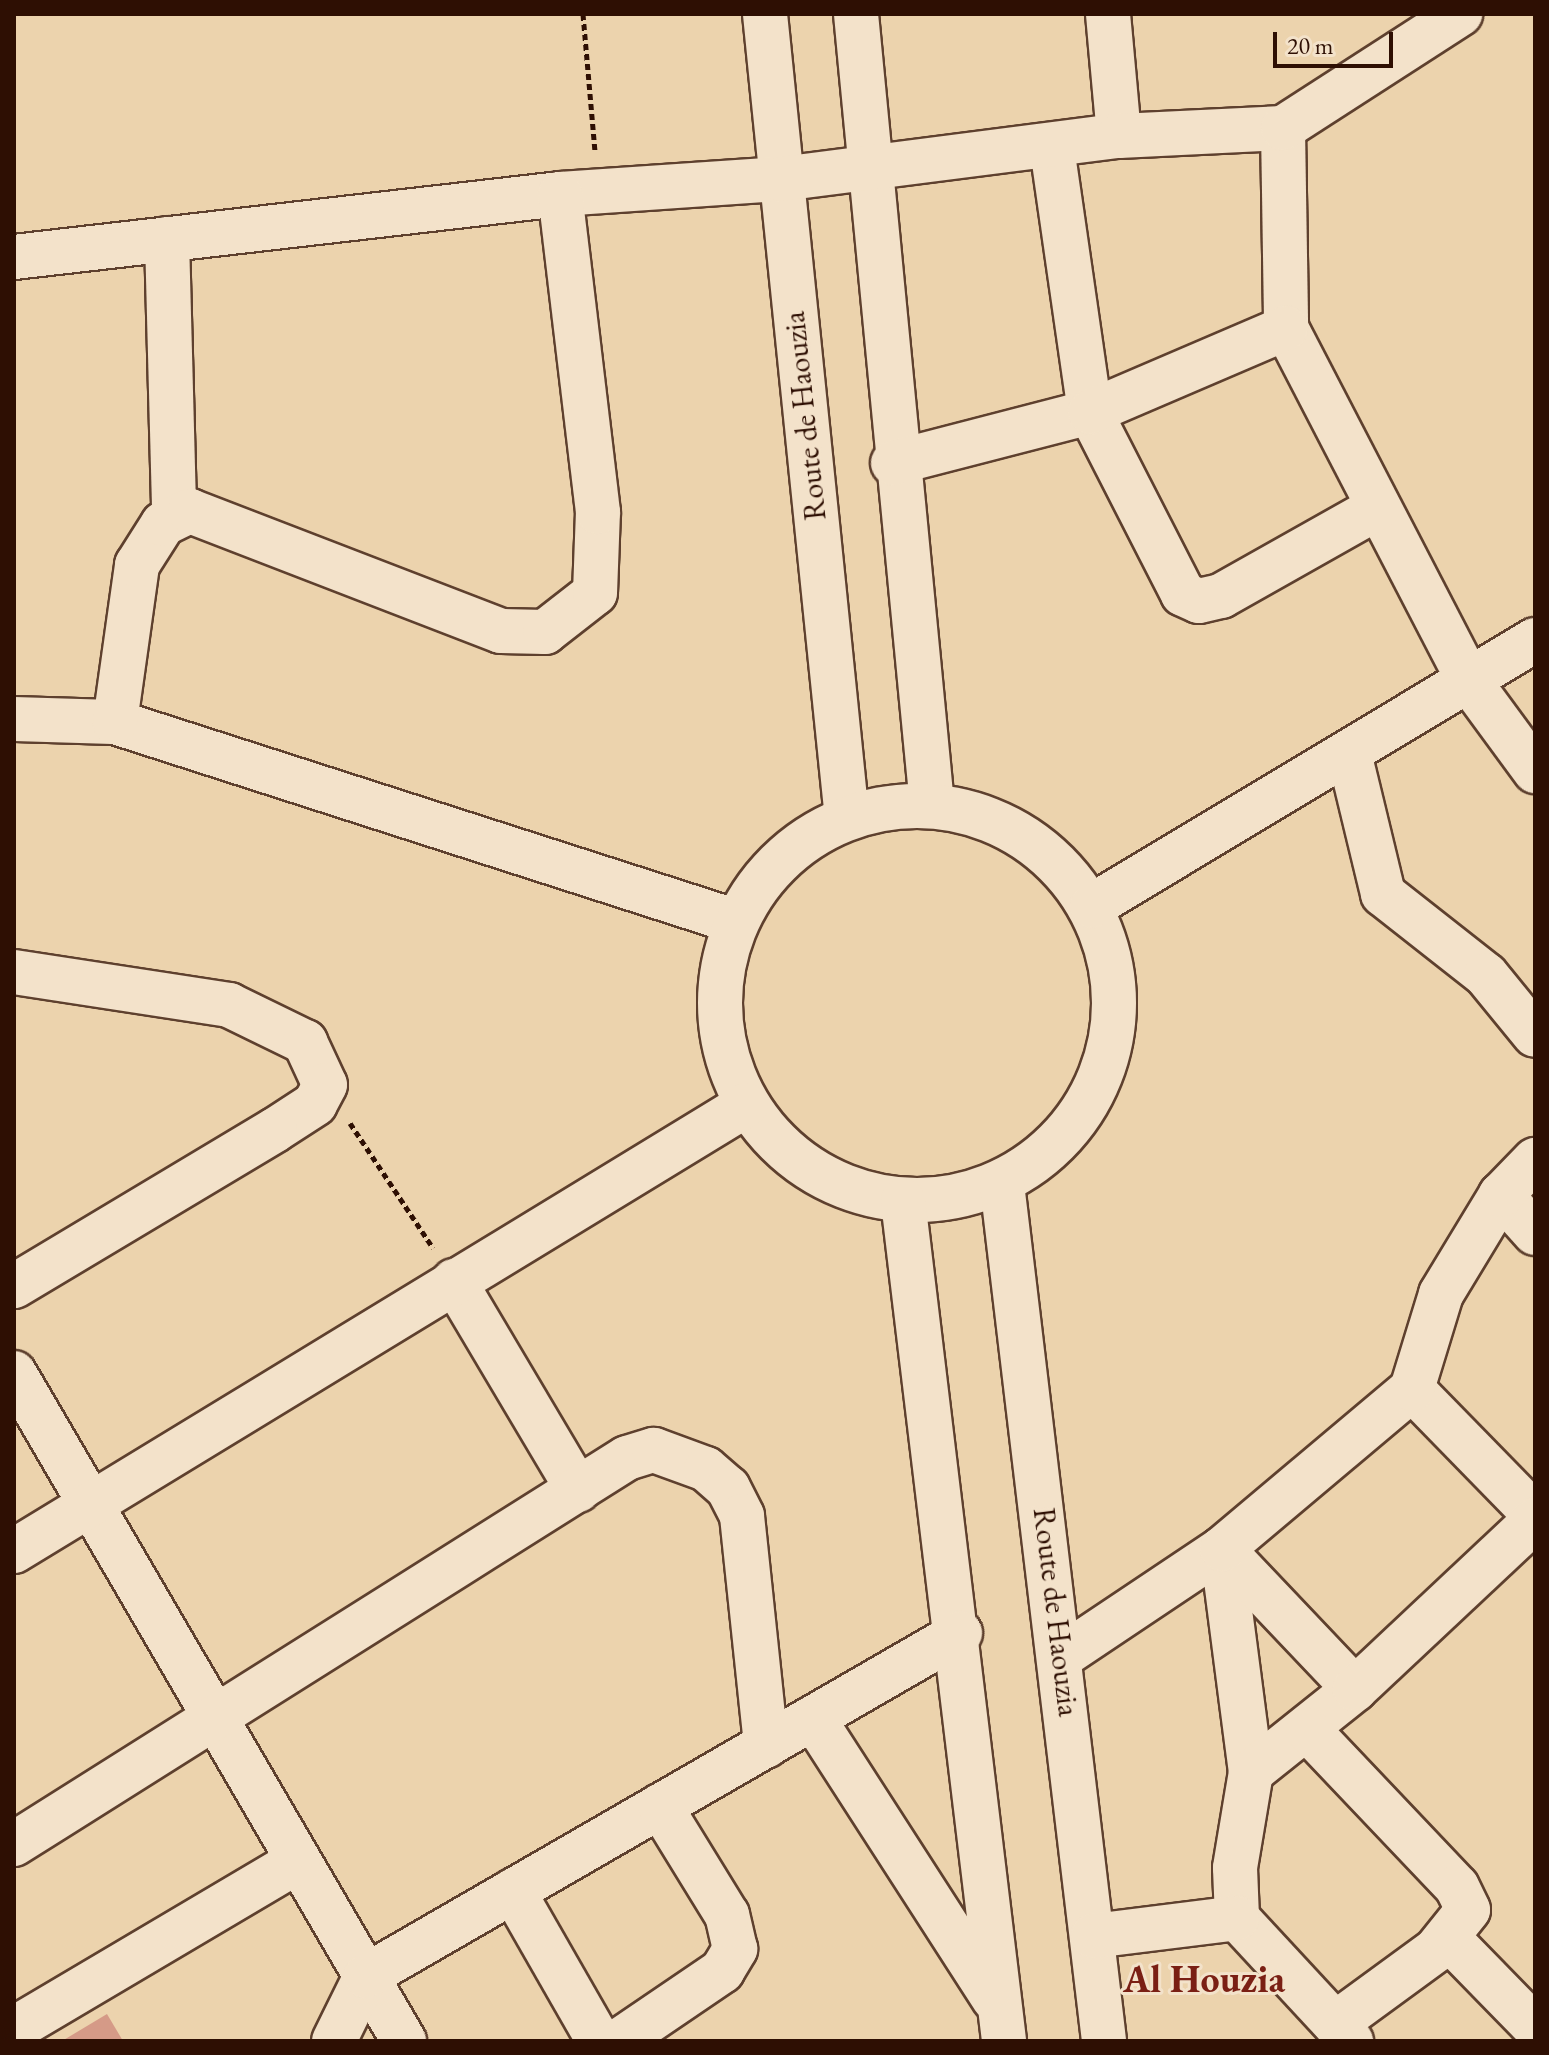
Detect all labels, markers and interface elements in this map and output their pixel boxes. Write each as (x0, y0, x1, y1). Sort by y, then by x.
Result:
scale bar (1277, 16, 1397, 66)
text: 20 m (1287, 30, 1334, 61)
street label: Route de Haouzia (776, 310, 834, 522)
street label: Route de Haouzia (1025, 1506, 1087, 1718)
district label: Al Houzia (1123, 1956, 1285, 2002)

